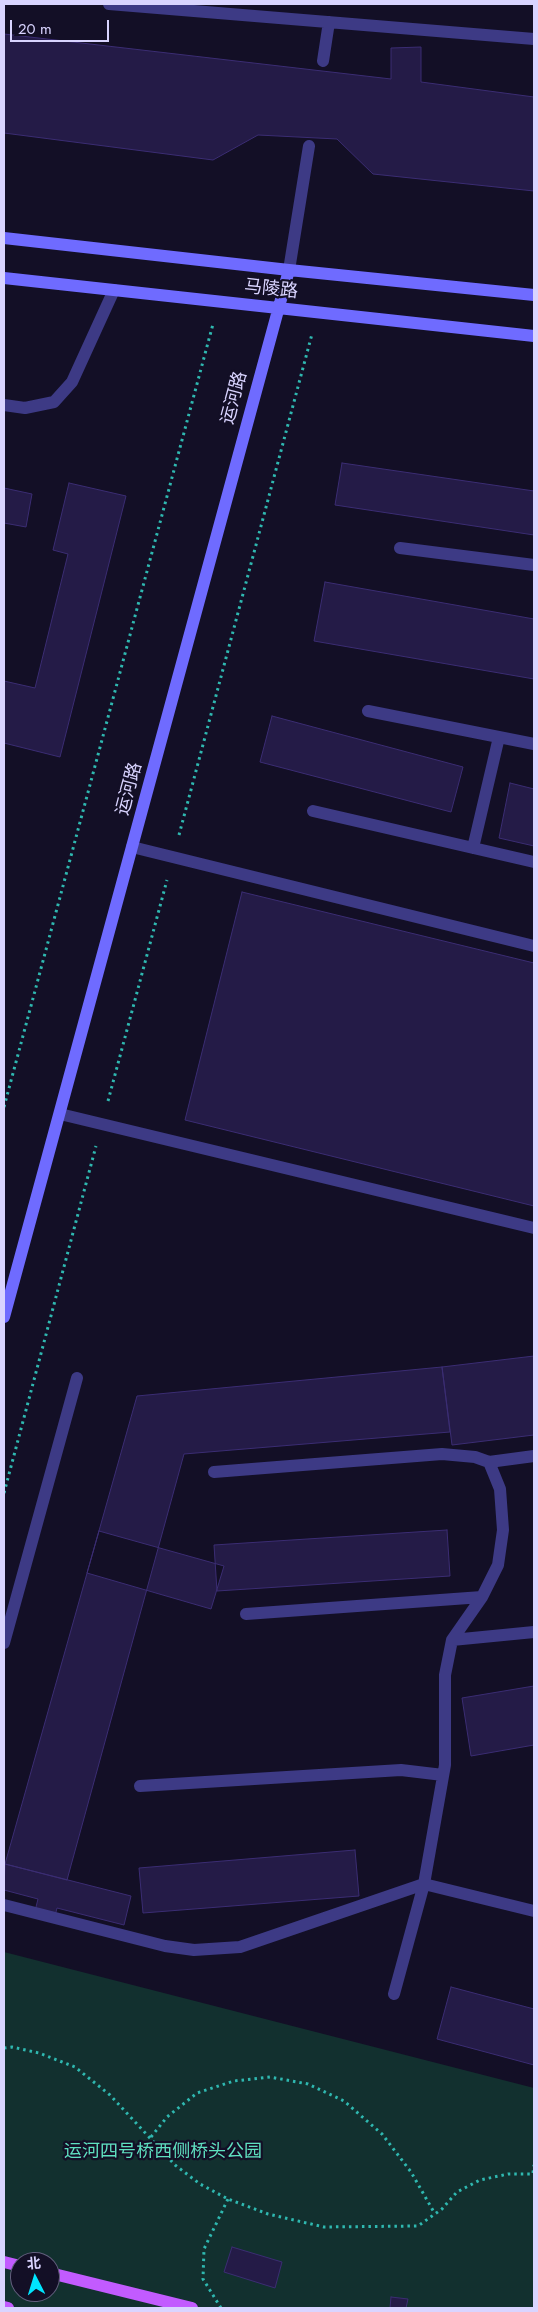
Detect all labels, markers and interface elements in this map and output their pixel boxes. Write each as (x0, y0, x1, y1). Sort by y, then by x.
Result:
scale bar (12, 10, 111, 42)
text: 20 m (18, 18, 52, 40)
street label: 马陵路 (243, 276, 299, 304)
street label: 运河路 (218, 369, 252, 427)
street label: 运河路 (113, 760, 147, 818)
park label: 运河四号桥西侧桥头公园 (64, 2142, 262, 2164)
north arrow (10, 2252, 60, 2302)
text: 北 (26, 2252, 42, 2274)

